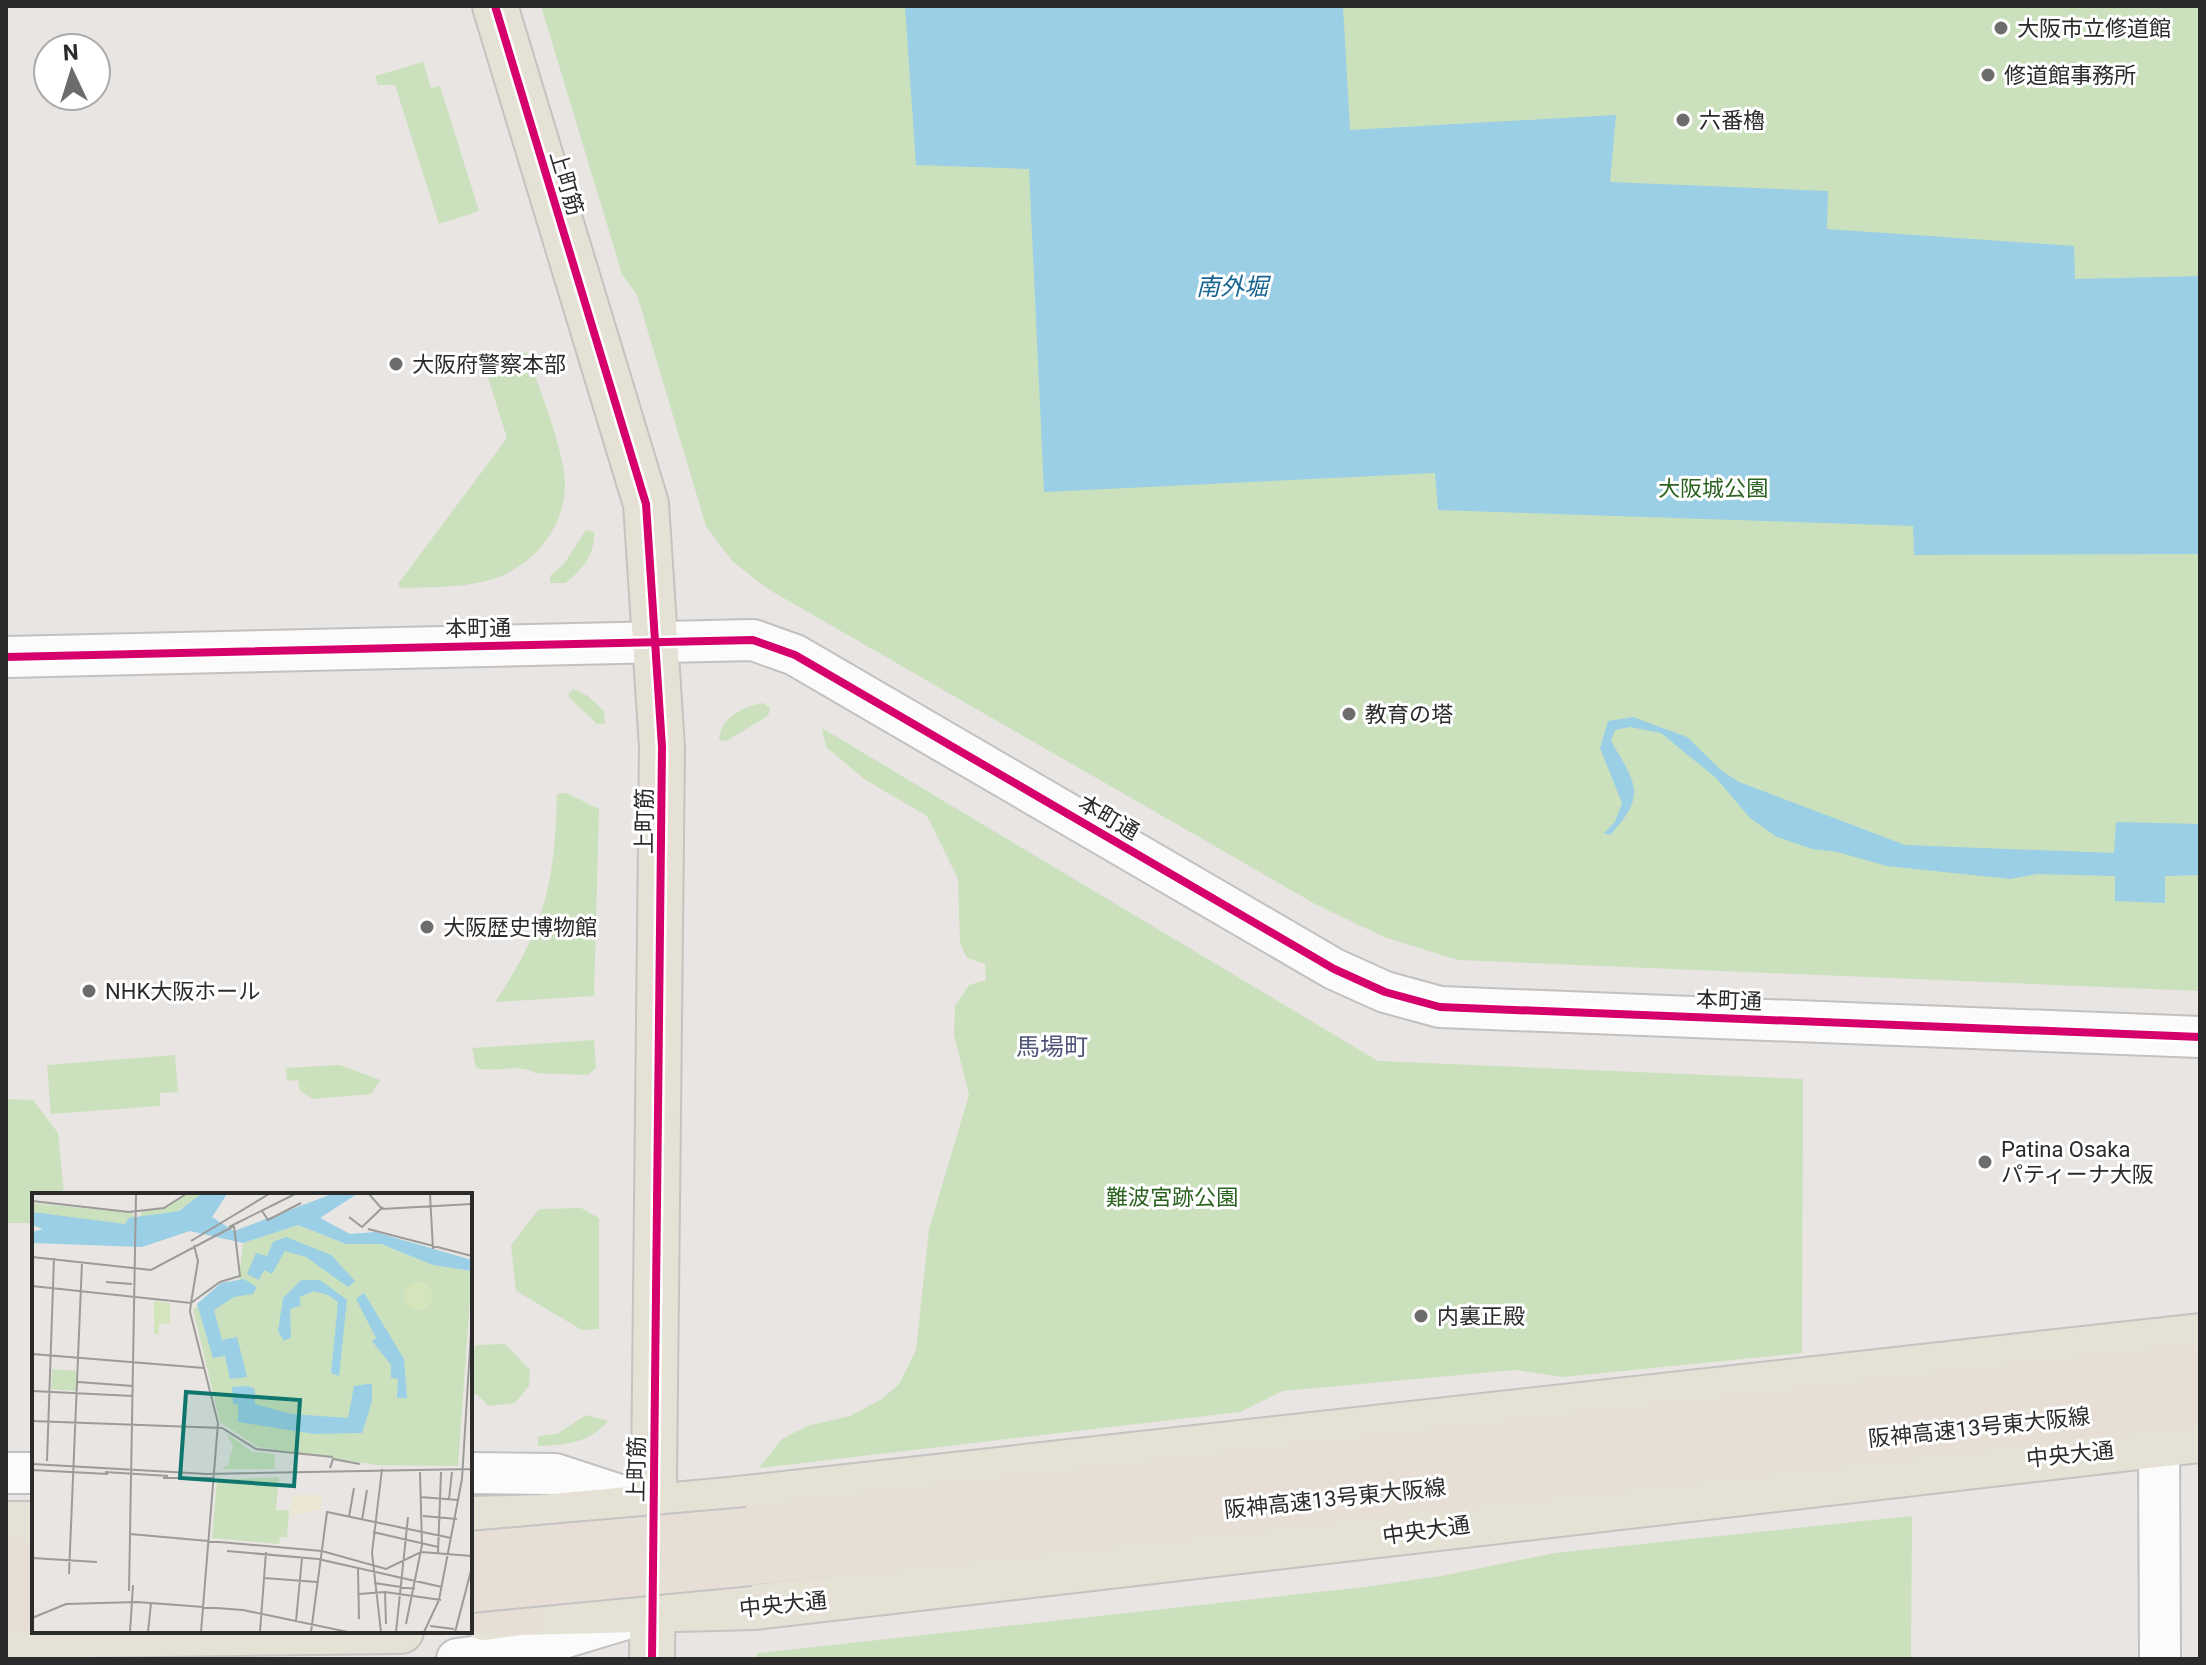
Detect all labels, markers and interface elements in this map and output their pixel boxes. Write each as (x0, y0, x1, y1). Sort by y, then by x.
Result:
place label: 大阪市立修道館 (2017, 16, 2171, 41)
marker: 大阪市立修道館 (1992, 19, 2010, 37)
north arrow (32, 32, 112, 112)
text: N (62, 40, 79, 66)
place label: 修道館事務所 (2004, 63, 2136, 88)
marker: 修道館事務所 (1979, 66, 1997, 84)
place label: 六番櫓 (1699, 108, 1765, 133)
marker: 六番櫓 (1674, 111, 1692, 129)
street label: 上町筋 (545, 148, 588, 218)
water label: 南外堀 (1196, 273, 1272, 301)
place label: 大阪府警察本部 (412, 352, 566, 377)
marker: 大阪府警察本部 (387, 355, 405, 373)
park label: 大阪城公園 (1658, 476, 1768, 501)
street label: 本町通 (445, 615, 511, 642)
place label: 教育の塔 (1365, 702, 1453, 727)
marker: 教育の塔 (1340, 705, 1358, 723)
street label: 上町筋 (632, 788, 657, 854)
street label: 本町通 (1074, 790, 1144, 845)
place label: 大阪歴史博物館 (443, 915, 597, 940)
marker: 大阪歴史博物館 (418, 918, 436, 936)
place label: NHK大阪ホール (105, 979, 260, 1004)
marker: NHK大阪ホール (80, 982, 98, 1000)
street label: 本町通 (1696, 987, 1762, 1014)
district label: 馬場町 (1016, 1033, 1088, 1061)
place label: Patina Osaka パティーナ大阪 (2001, 1137, 2154, 1187)
marker: Patina Osaka パティーナ大阪 (1976, 1153, 1994, 1171)
park label: 難波宮跡公園 (1106, 1185, 1238, 1210)
inset map (32, 1193, 472, 1633)
place label: 内裏正殿 (1437, 1304, 1525, 1329)
marker: 内裏正殿 (1412, 1307, 1430, 1325)
street label: 阪神高速13号東大阪線 (1867, 1403, 2091, 1452)
street label: 上町筋 (623, 1436, 650, 1502)
street label: 中央大通 (2025, 1437, 2115, 1472)
street label: 阪神高速13号東大阪線 (1223, 1474, 1447, 1523)
street label: 中央大通 (1381, 1512, 1471, 1549)
street label: 中央大通 (738, 1587, 828, 1622)

